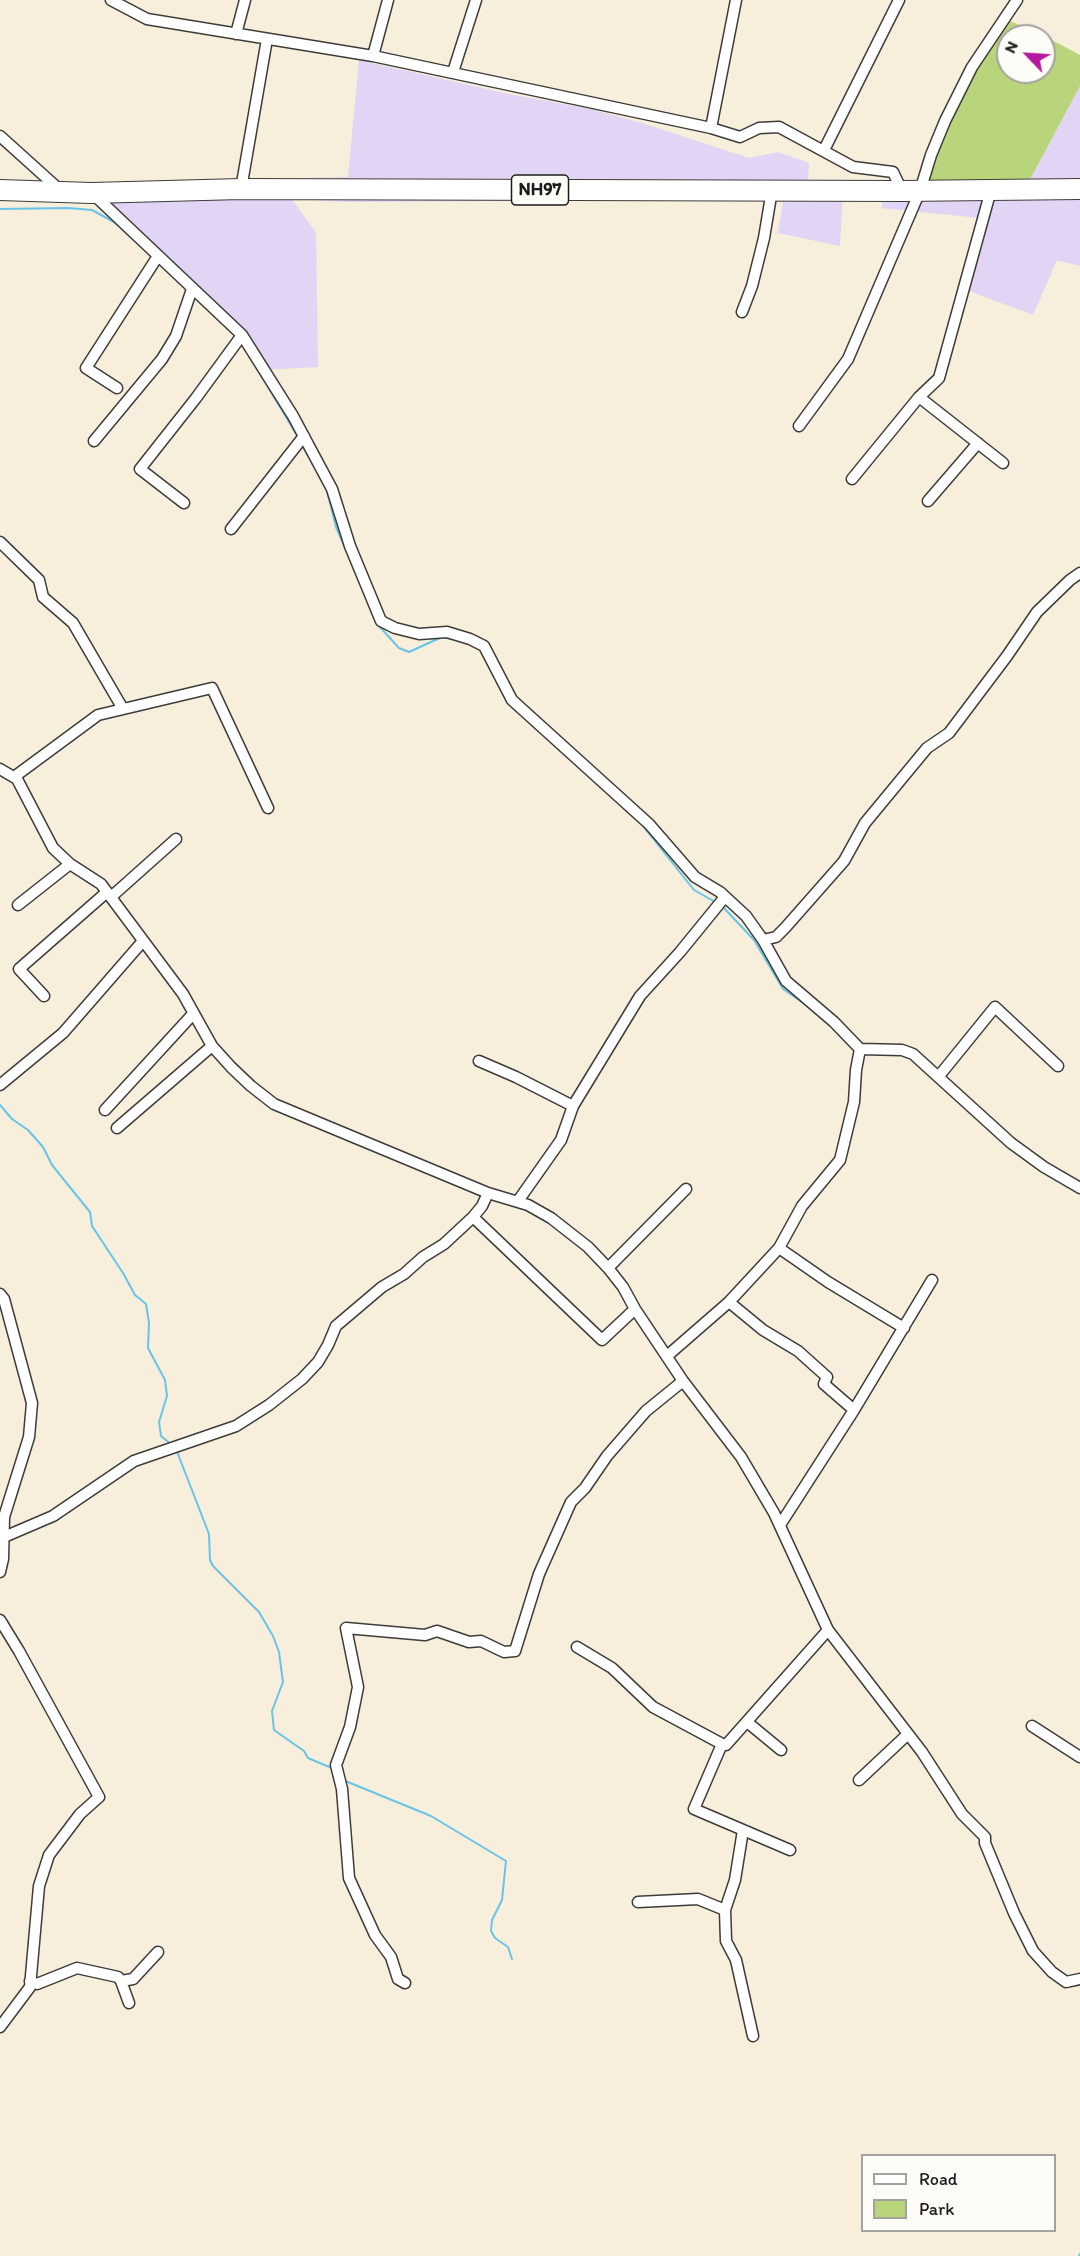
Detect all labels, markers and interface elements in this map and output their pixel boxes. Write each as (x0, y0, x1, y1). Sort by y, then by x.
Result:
north arrow (996, 24, 1056, 84)
text: N (1000, 38, 1022, 56)
road number: NH97 (512, 175, 568, 205)
legend (861, 2154, 1056, 2232)
text: Road (919, 2168, 958, 2190)
text: Park (919, 2198, 954, 2220)

